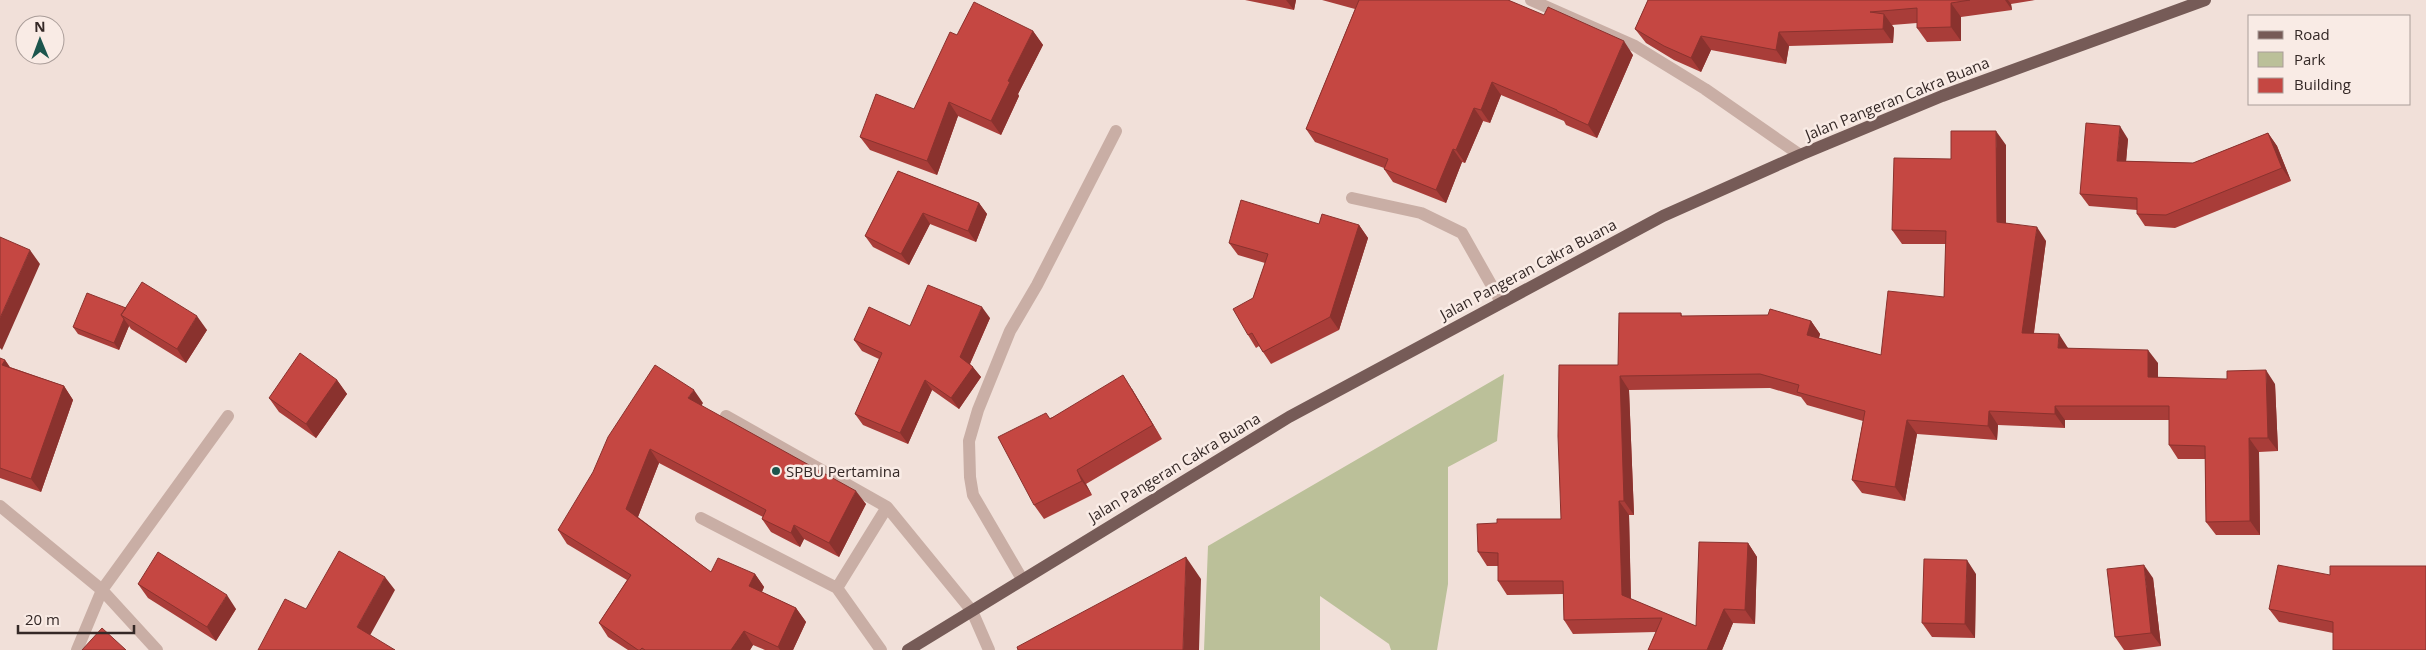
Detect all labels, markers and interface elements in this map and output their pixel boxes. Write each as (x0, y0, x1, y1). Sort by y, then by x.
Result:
north arrow (15, 15, 65, 65)
legend (2248, 15, 2411, 105)
text: N (34, 17, 46, 36)
text: Road (2294, 24, 2330, 44)
text: Park (2294, 49, 2325, 69)
street label: Jalan Pangeran Cakra Buana (1800, 52, 1992, 145)
text: Building (2294, 74, 2351, 94)
street label: Jalan Pangeran Cakra Buana (1435, 214, 1620, 325)
street label: Jalan Pangeran Cakra Buana (1083, 408, 1264, 527)
place label: SPBU Pertamina (786, 461, 900, 481)
marker: SPBU Pertamina (770, 465, 782, 477)
scale bar (18, 602, 134, 634)
text: 20 m (25, 609, 60, 629)

